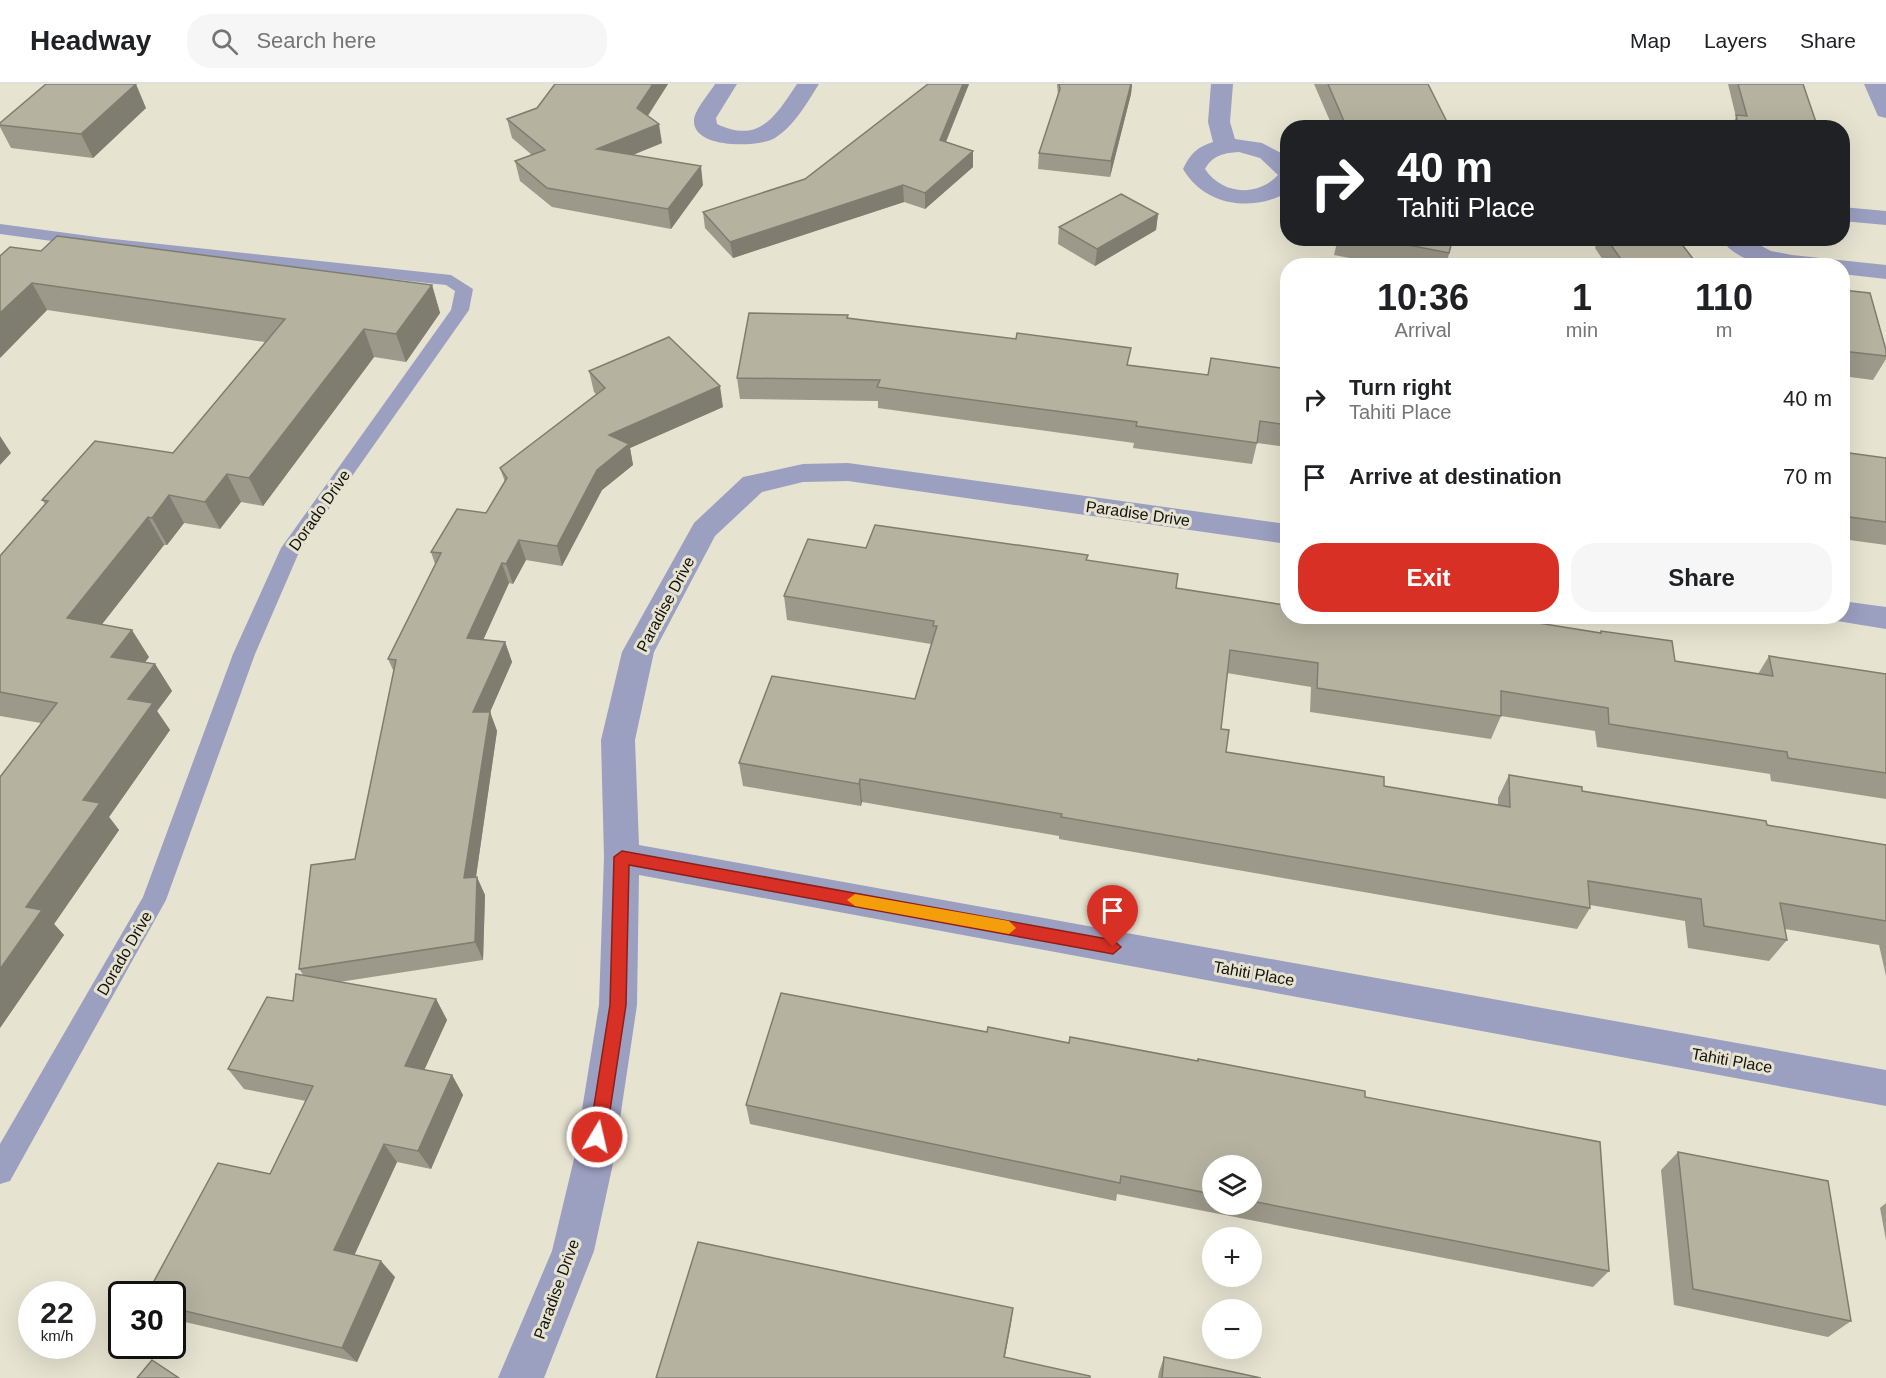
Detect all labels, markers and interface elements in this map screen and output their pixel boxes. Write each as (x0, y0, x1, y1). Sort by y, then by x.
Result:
search box (187, 14, 607, 68)
text: Headway (30, 25, 151, 56)
icon: search (208, 25, 241, 58)
text: Search here (256, 28, 376, 53)
text: Map (1630, 29, 1671, 52)
text: Layers (1704, 29, 1767, 52)
text: Share (1800, 29, 1856, 52)
icon: right (1298, 144, 1376, 222)
text: 40 m (1397, 144, 1493, 191)
text: Tahiti Place (1397, 193, 1535, 223)
text: 10:36 (1377, 277, 1469, 318)
text: 1 (1572, 277, 1592, 318)
text: 110 (1695, 277, 1753, 318)
text: Arrival (1395, 319, 1451, 341)
text: min (1566, 319, 1598, 341)
text: m (1716, 319, 1732, 341)
text: Turn right (1349, 375, 1451, 400)
icon: right (1298, 383, 1331, 416)
text: 40 m (1783, 386, 1832, 411)
text: Tahiti Place (1349, 401, 1451, 423)
icon: arrive (1298, 461, 1331, 494)
text: Arrive at destination (1349, 464, 1562, 489)
text: 70 m (1783, 464, 1832, 489)
street label: Dorado Drive (285, 467, 353, 554)
street label: Paradise Drive (1085, 498, 1191, 529)
button: Exit (1298, 543, 1559, 612)
button: Share (1571, 543, 1832, 612)
street label: Paradise Drive (633, 554, 698, 655)
pin (1087, 885, 1138, 947)
icon: arrive (1096, 894, 1129, 927)
street label: Dorado Drive (94, 908, 155, 998)
street label: Tahiti Place (1212, 958, 1296, 989)
street label: Tahiti Place (1690, 1045, 1774, 1076)
position arrow (565, 1105, 629, 1169)
map controls (1202, 1155, 1262, 1359)
button: layers (1202, 1155, 1262, 1215)
button: + (1202, 1227, 1262, 1287)
street label: Paradise Drive (531, 1237, 582, 1341)
speed limit sign: 30 (108, 1281, 186, 1359)
text: 22 (40, 1296, 74, 1329)
button: − (1202, 1299, 1262, 1359)
text: km/h (41, 1327, 73, 1344)

